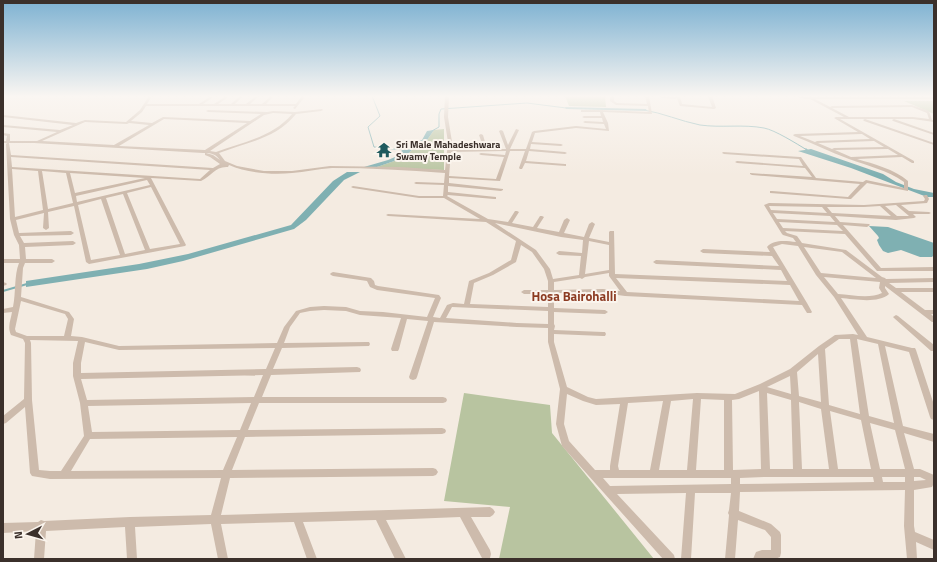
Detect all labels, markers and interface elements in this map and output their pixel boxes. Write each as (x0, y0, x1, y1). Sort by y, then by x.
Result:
place label: Sri Male Mahadeshwara Swamy Temple (396, 137, 500, 164)
temple icon: Sri Male Mahadeshwara Swamy Temple (375, 141, 393, 159)
district label: Hosa Bairohalli (531, 286, 617, 306)
north arrow (8, 514, 48, 554)
text: N (10, 530, 26, 540)

